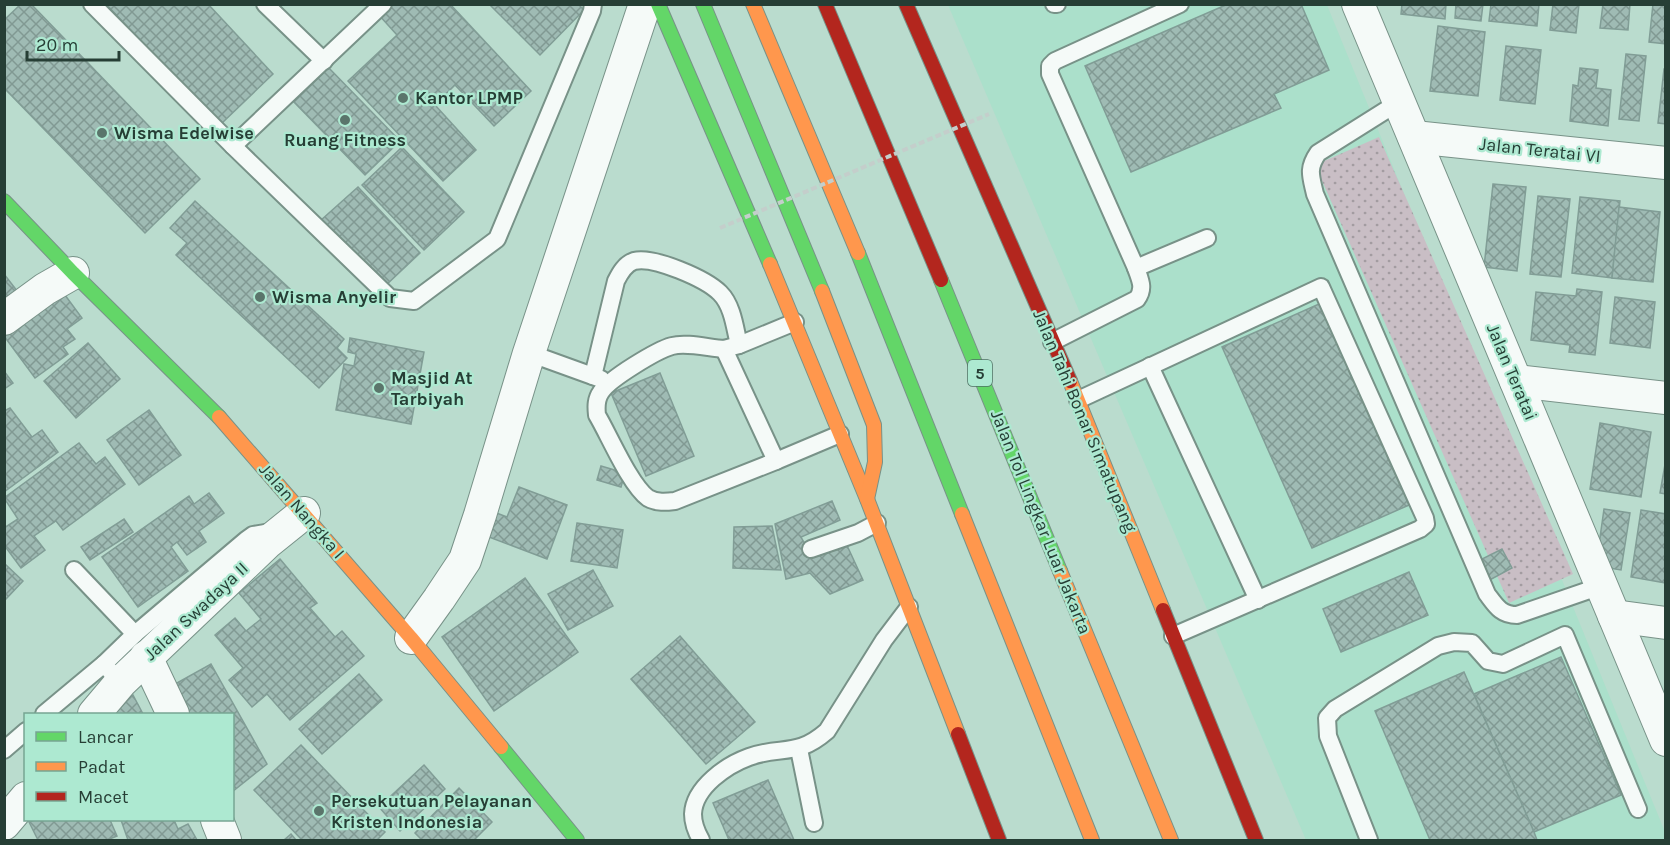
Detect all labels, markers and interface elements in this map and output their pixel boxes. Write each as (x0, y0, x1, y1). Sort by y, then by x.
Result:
scale bar (27, 24, 118, 62)
text: 20 m (36, 34, 78, 56)
place label: Kantor LPMP (415, 87, 523, 109)
marker: Kantor LPMP (396, 91, 410, 105)
marker: Ruang Fitness (338, 113, 352, 127)
place label: Wisma Edelwise (114, 122, 254, 144)
marker: Wisma Edelwise (95, 126, 109, 140)
place label: Ruang Fitness (284, 129, 406, 151)
street label: Jalan Teratai VI (1478, 133, 1602, 167)
place label: Wisma Anyelir (272, 286, 396, 308)
marker: Wisma Anyelir (253, 290, 267, 304)
street label: Jalan Tahi Bonar Simatupang (1028, 306, 1142, 536)
street label: Jalan Teratai (1482, 320, 1542, 424)
road number: 5 (968, 360, 992, 386)
place label: Masjid At Tarbiyah (391, 367, 473, 410)
marker: Masjid At Tarbiyah (372, 381, 386, 395)
street label: Jalan Tol Lingkar Luar Jakarta (986, 407, 1096, 637)
street label: Jalan Nangka I (254, 459, 350, 563)
street label: Jalan Swadaya II (139, 557, 253, 665)
legend (24, 713, 234, 821)
text: Lancar (78, 726, 133, 748)
text: Padat (78, 756, 125, 778)
text: Macet (78, 786, 129, 808)
place label: Persekutuan Pelayanan Kristen Indonesia (331, 790, 532, 833)
marker: Persekutuan Pelayanan Kristen Indonesia (312, 804, 326, 818)

